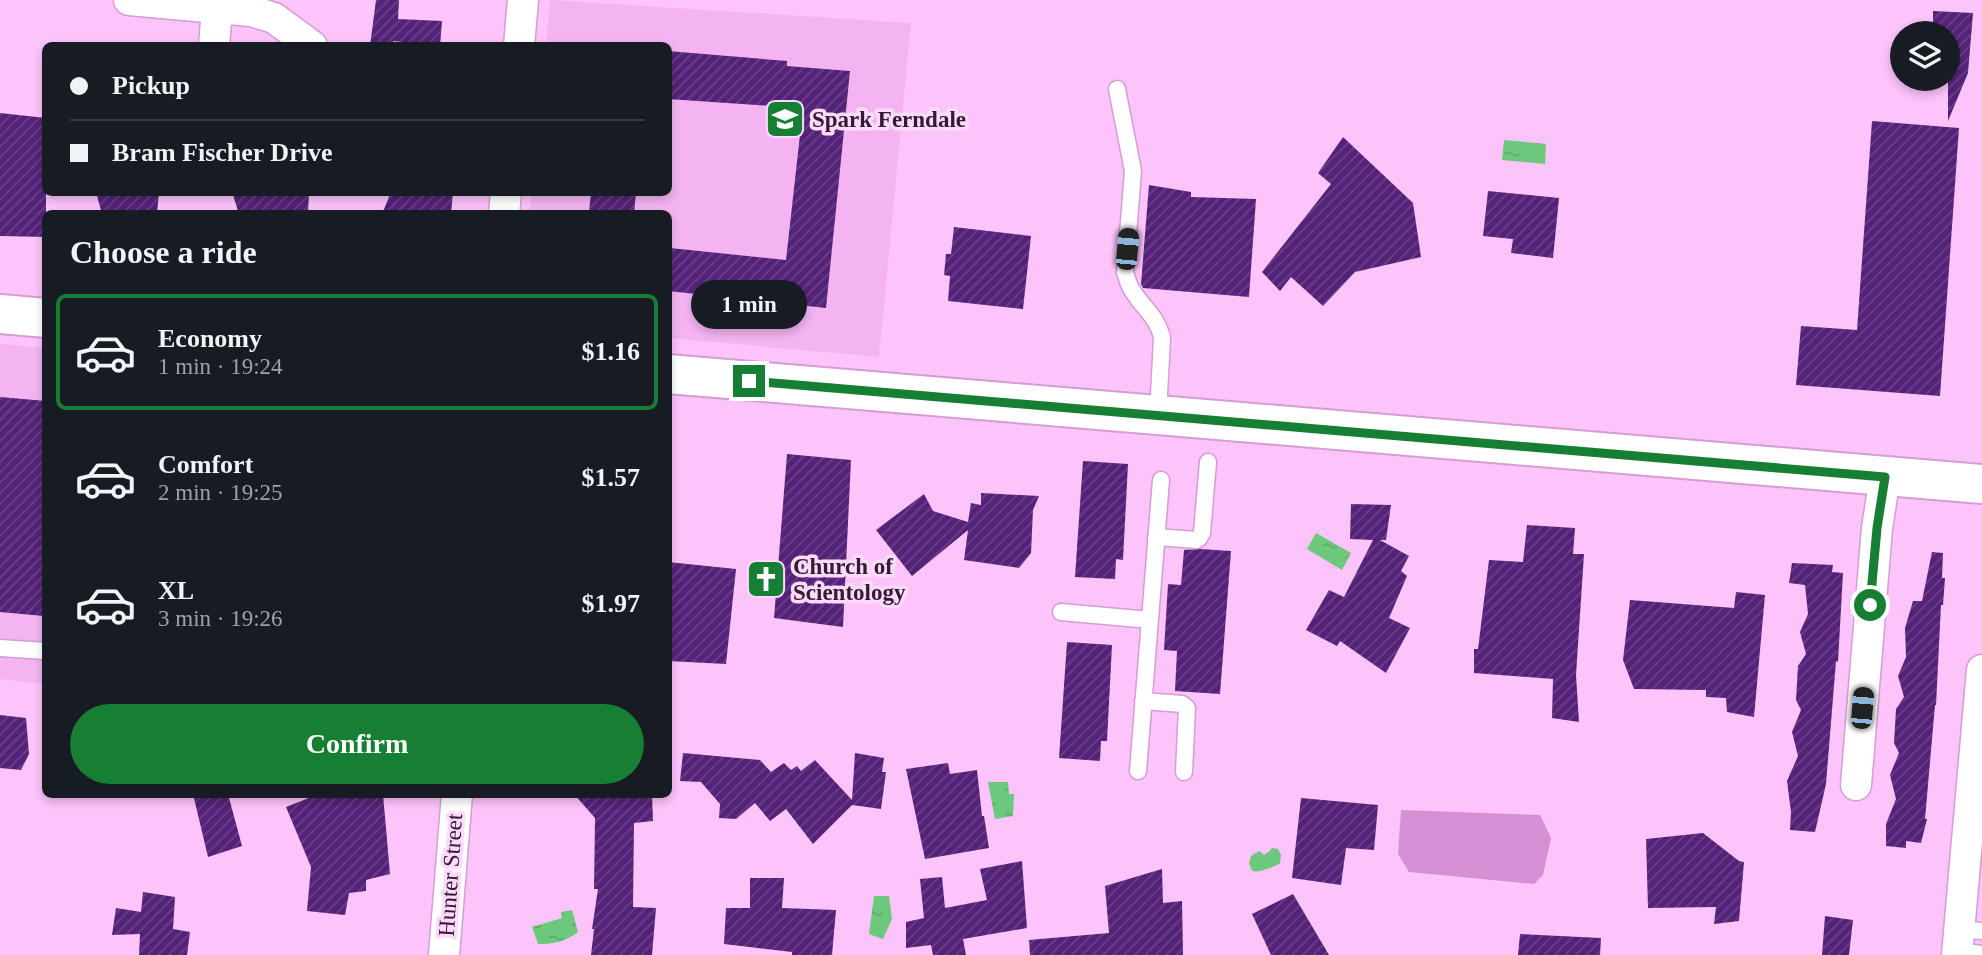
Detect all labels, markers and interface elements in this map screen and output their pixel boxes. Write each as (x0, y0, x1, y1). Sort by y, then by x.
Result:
map controls (1890, 21, 1960, 91)
button: layers (1890, 21, 1960, 91)
text: Pickup (112, 71, 190, 100)
school or university icon: Spark Ferndale (764, 98, 806, 140)
place label: Spark Ferndale (812, 107, 966, 132)
text: Bram Fischer Drive (112, 138, 332, 167)
car (1115, 227, 1140, 271)
text: Choose a ride (70, 234, 257, 270)
callout: 1 min (691, 280, 807, 328)
text: 1 min (721, 292, 777, 317)
icon: car (74, 321, 137, 384)
text: Economy (158, 324, 262, 353)
text: $1.16 (582, 337, 640, 366)
text: 1 min · 19:24 (158, 354, 283, 379)
route end (733, 365, 765, 397)
icon: car (74, 447, 137, 510)
text: Comfort (158, 450, 253, 479)
text: $1.57 (582, 463, 640, 492)
text: 2 min · 19:25 (158, 480, 283, 505)
place label: Church of Scientology (793, 554, 906, 605)
church icon: Church of Scientology (745, 558, 787, 600)
icon: car (74, 573, 137, 636)
text: XL (158, 576, 194, 605)
text: $1.97 (582, 589, 640, 618)
route start (1854, 589, 1886, 621)
text: 3 min · 19:26 (158, 606, 283, 631)
car (1850, 686, 1875, 730)
button: Confirm (70, 704, 644, 784)
street label: Hunter Street (434, 812, 467, 937)

